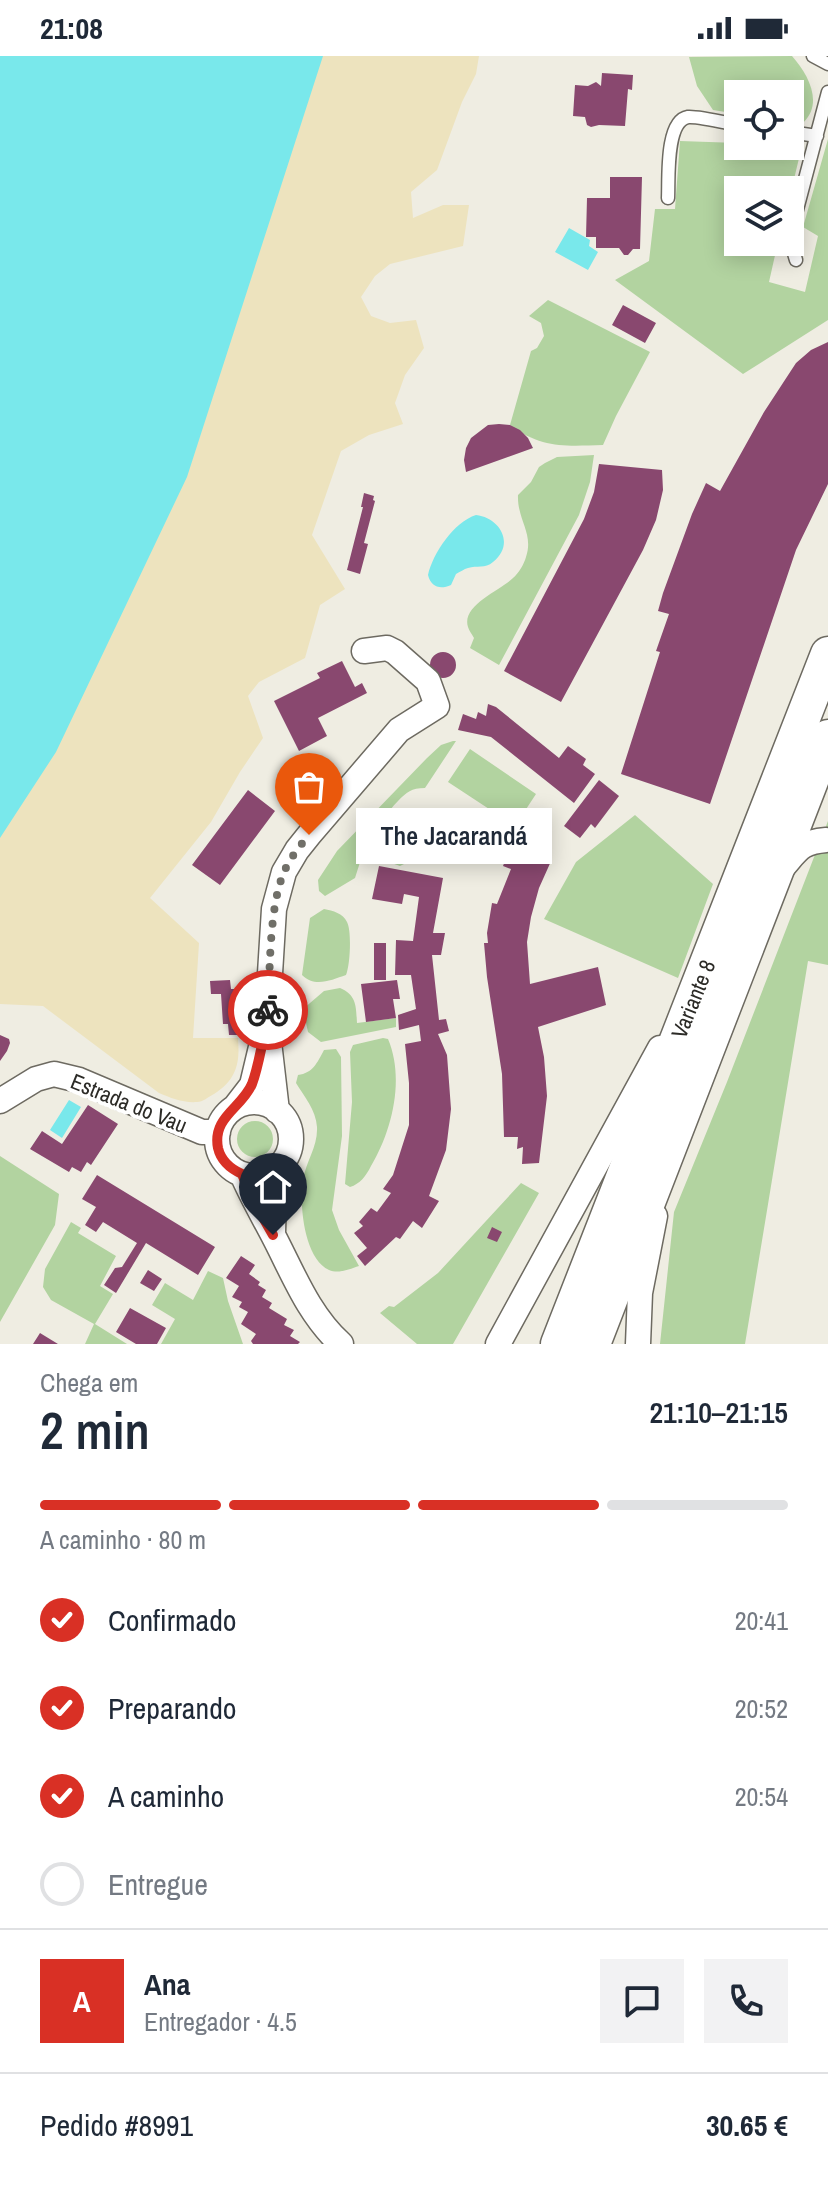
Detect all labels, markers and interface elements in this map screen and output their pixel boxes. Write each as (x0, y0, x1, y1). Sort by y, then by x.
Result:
text: 21:08 (40, 8, 103, 48)
map controls (724, 80, 804, 256)
button: locate (724, 80, 804, 160)
button: layers (724, 176, 804, 256)
pin (275, 753, 343, 835)
icon: bag (287, 765, 331, 809)
callout: The Jacarandá (357, 807, 553, 863)
text: The Jacarandá (381, 818, 527, 853)
street label: Variante 8 (664, 955, 722, 1043)
courier (228, 970, 308, 1050)
icon: bike (246, 988, 290, 1032)
street label: Estrada do Vau (66, 1066, 192, 1140)
pin (239, 1153, 307, 1235)
icon: home (251, 1165, 295, 1209)
text: Chega em (40, 1365, 138, 1400)
text: 21:10–21:15 (649, 1392, 788, 1432)
text: 2 min (40, 1395, 150, 1465)
text: A caminho · 80 m (40, 1522, 206, 1557)
icon: check (40, 1598, 84, 1642)
text: Confirmado (108, 1600, 237, 1640)
text: 20:41 (735, 1603, 788, 1638)
icon: check (40, 1686, 84, 1730)
text: Preparando (108, 1688, 237, 1728)
text: 20:52 (735, 1691, 788, 1726)
icon: check (40, 1774, 84, 1818)
text: A caminho (108, 1776, 224, 1816)
text: 20:54 (735, 1779, 788, 1814)
text: Entregue (108, 1864, 208, 1904)
button: chat (600, 1959, 684, 2043)
button: phone (704, 1959, 788, 2043)
text: Ana (144, 1964, 190, 2004)
text: A (73, 1981, 91, 2021)
text: Entregador · 4.5 (144, 2004, 297, 2039)
text: Pedido #8991 (40, 2105, 193, 2145)
text: 30.65 € (706, 2105, 788, 2145)

